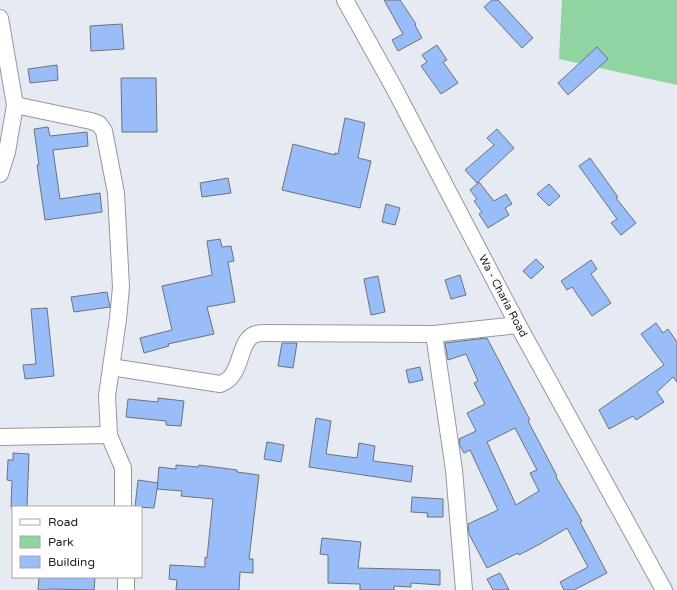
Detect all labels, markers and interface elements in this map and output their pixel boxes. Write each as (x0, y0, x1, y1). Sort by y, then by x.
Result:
street label: Wa - Charia Road (476, 253, 530, 339)
legend (12, 506, 142, 578)
text: Road (48, 515, 78, 529)
text: Park (48, 535, 74, 549)
text: Building (48, 555, 95, 569)

